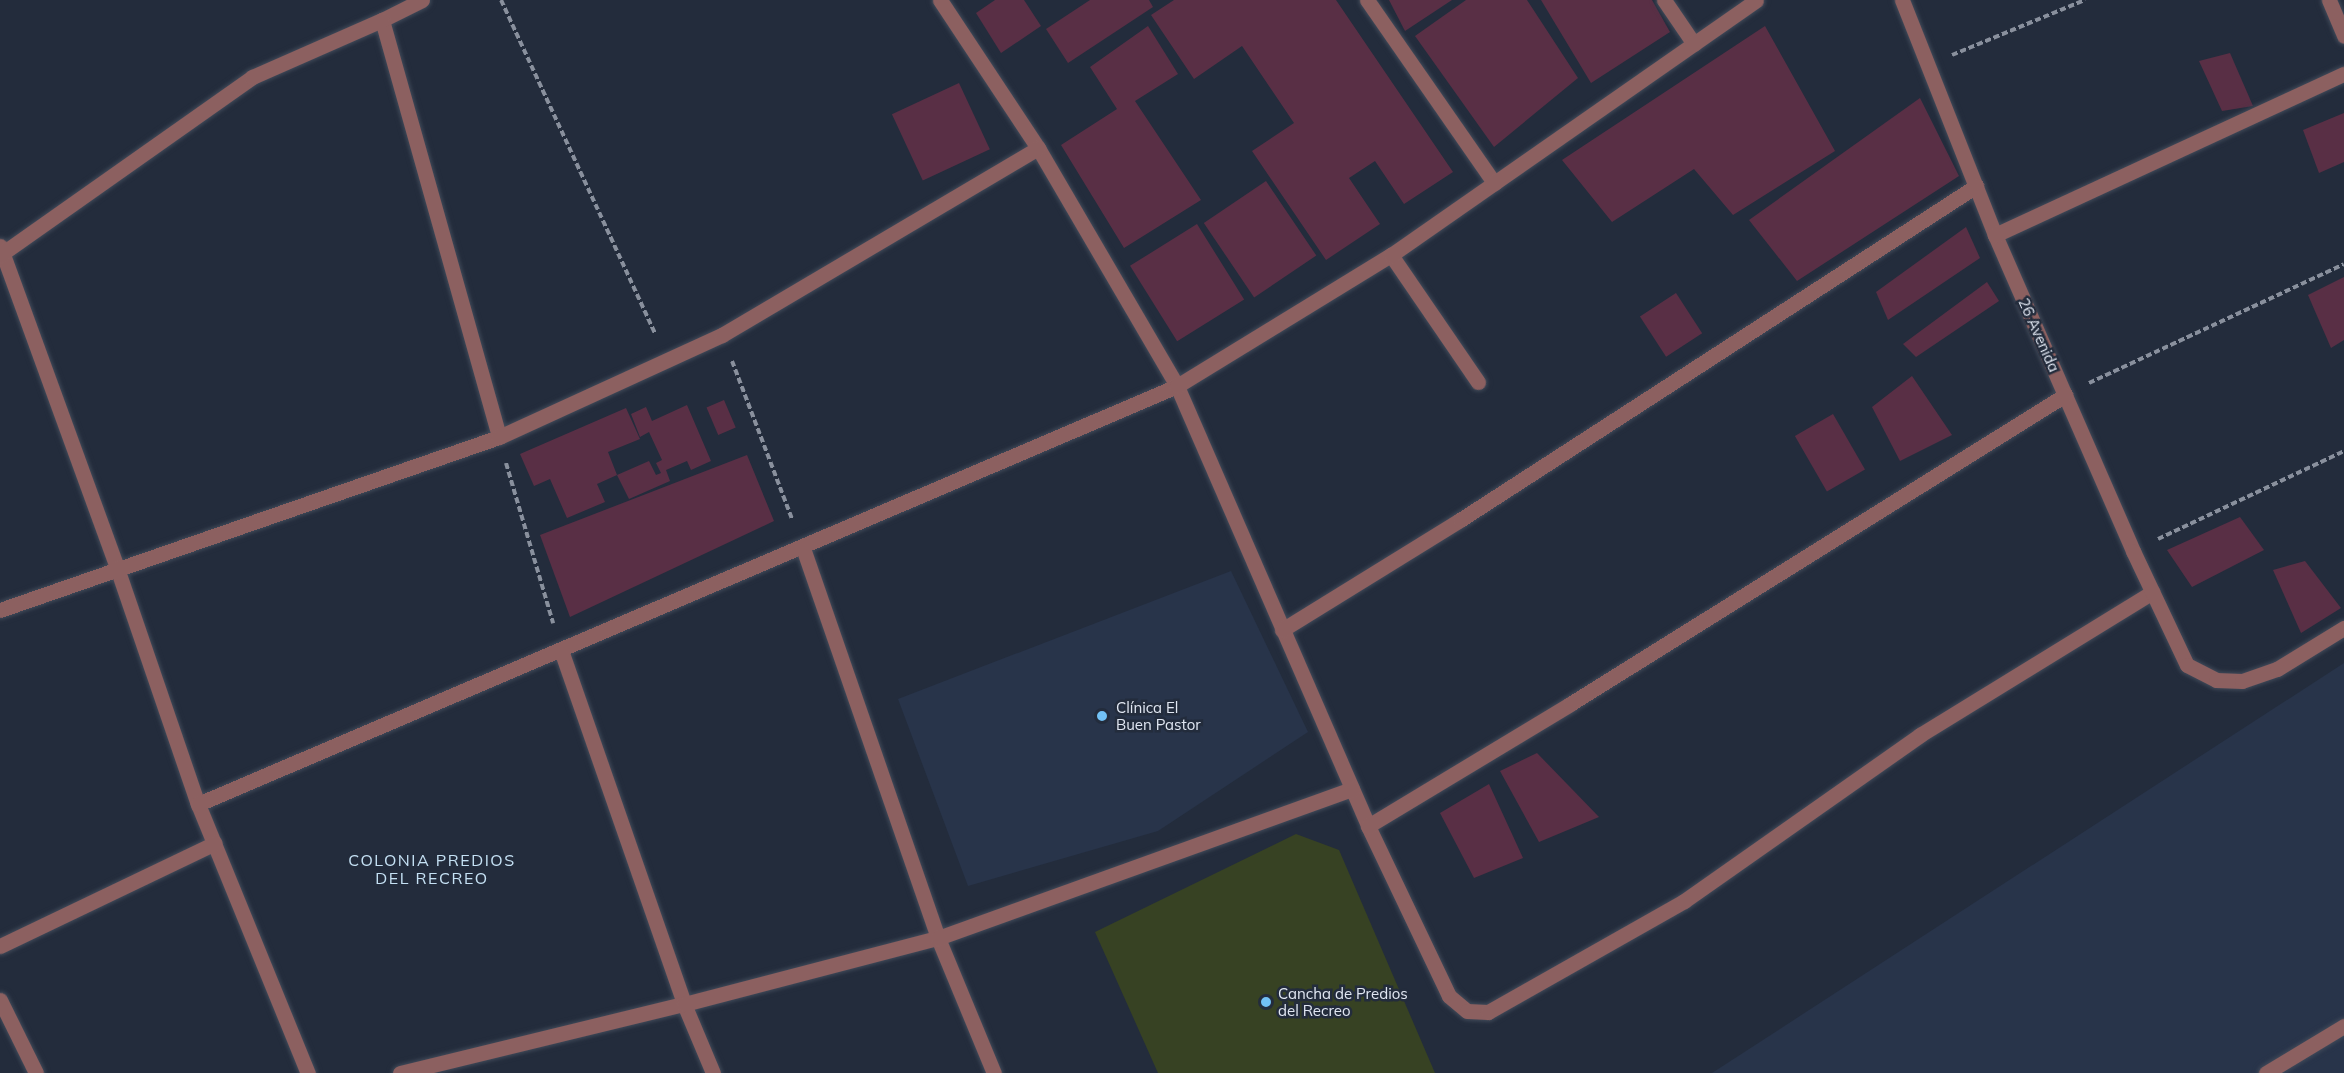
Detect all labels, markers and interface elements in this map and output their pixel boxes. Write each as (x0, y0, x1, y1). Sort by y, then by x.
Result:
street label: 26 Avenida (2015, 295, 2063, 375)
place label: Clínica El Buen Pastor (1116, 698, 1201, 733)
marker: Clínica El Buen Pastor (1093, 707, 1111, 725)
district label: COLONIA PREDIOS DEL RECREO (348, 850, 516, 888)
place label: Cancha de Predios del Recreo (1278, 984, 1408, 1019)
marker: Cancha de Predios del Recreo (1259, 995, 1273, 1009)

